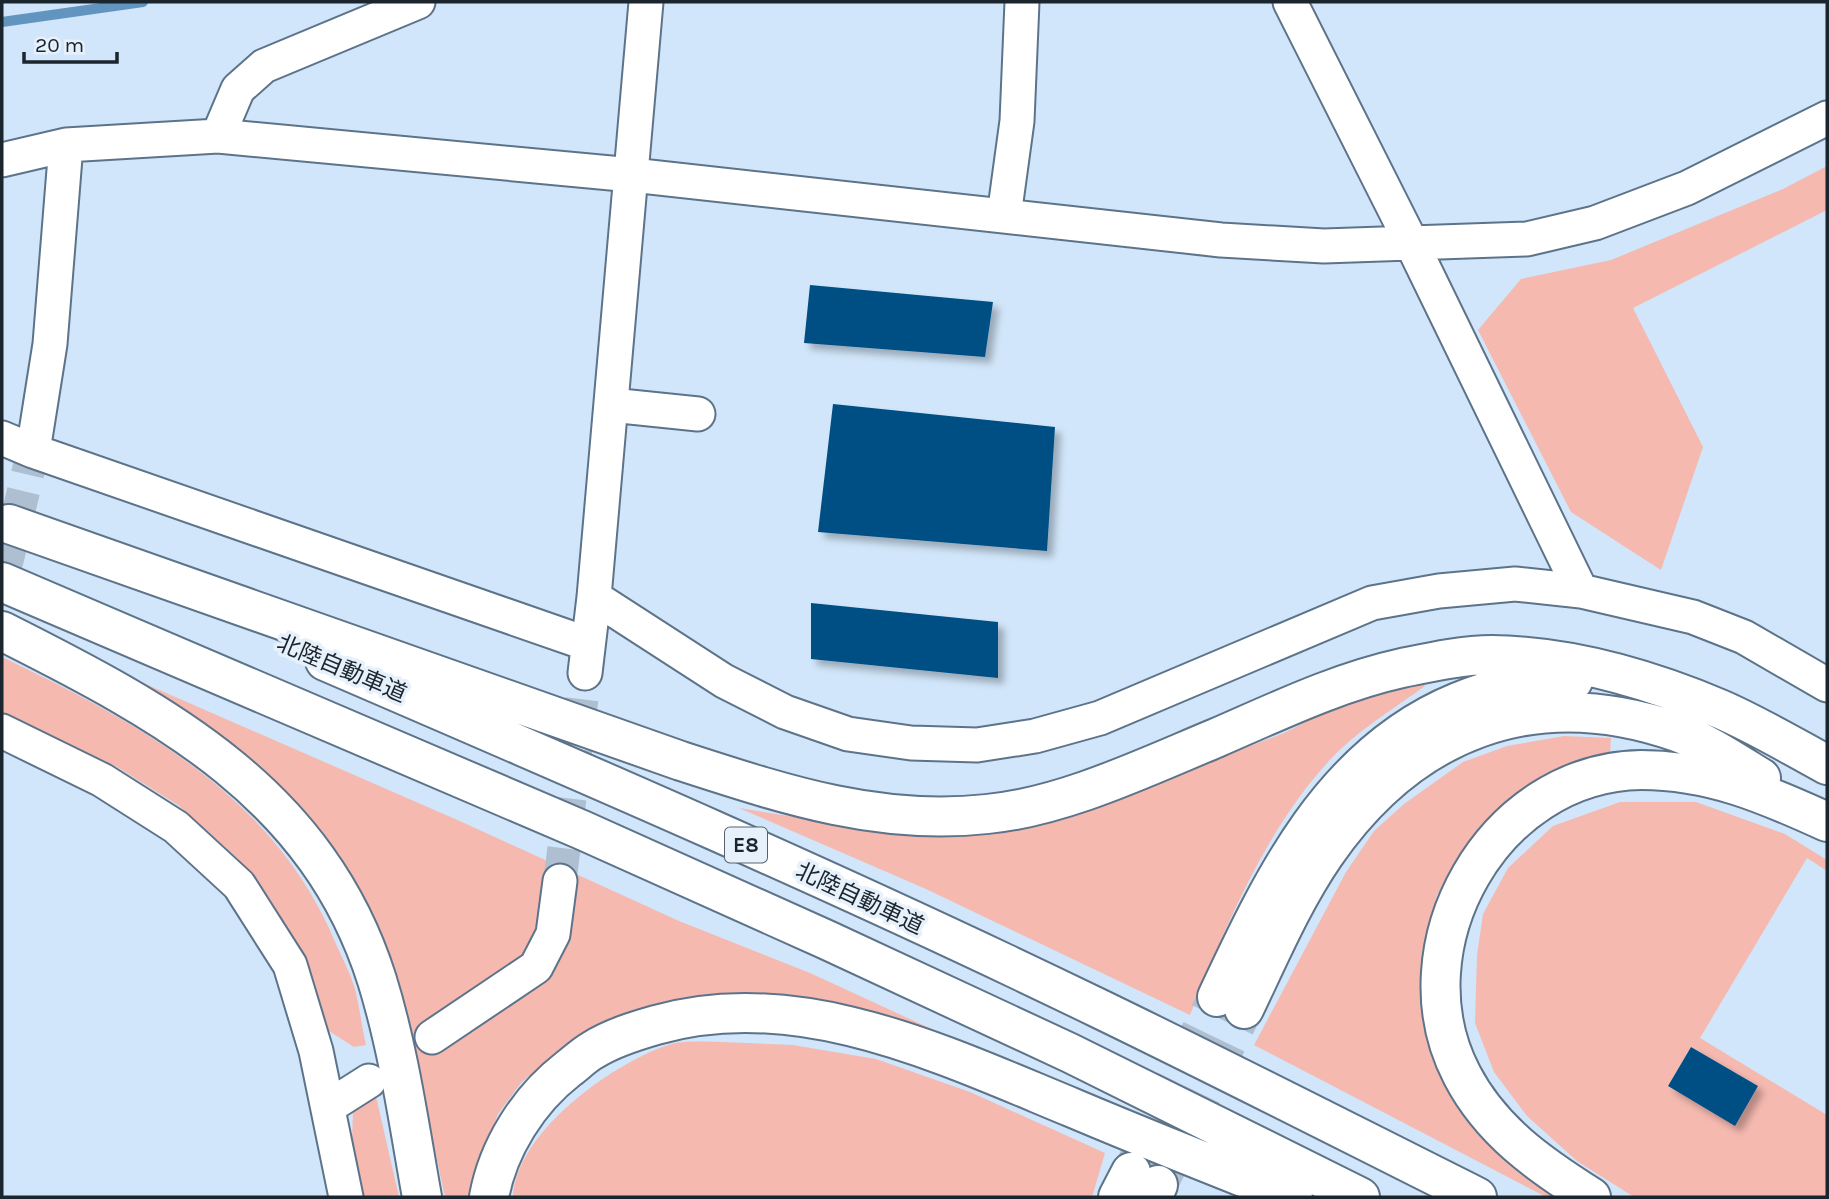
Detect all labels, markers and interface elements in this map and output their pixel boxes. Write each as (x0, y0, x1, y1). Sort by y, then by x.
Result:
scale bar (24, 21, 117, 65)
text: 20 m (35, 33, 84, 57)
street label: 北陸自動車道 (273, 629, 411, 708)
road number: E8 (725, 828, 767, 862)
street label: 北陸自動車道 (792, 857, 928, 940)

